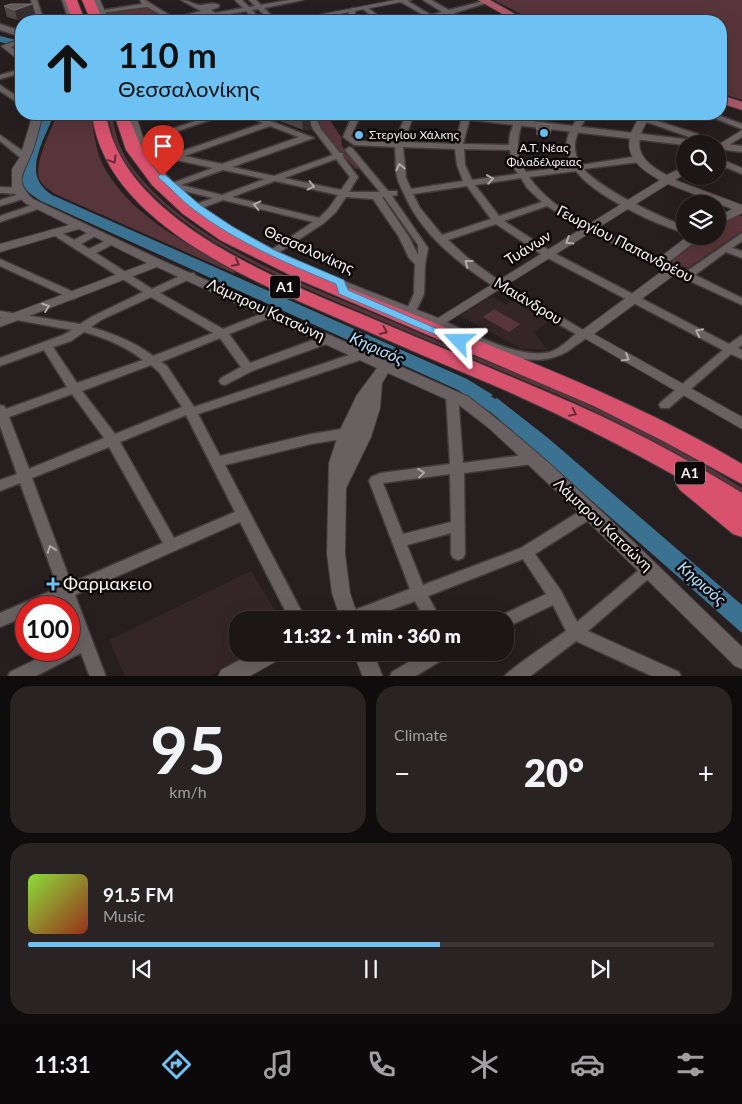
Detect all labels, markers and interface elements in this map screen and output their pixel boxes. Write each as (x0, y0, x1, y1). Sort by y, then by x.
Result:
text: 110 m (118, 33, 217, 75)
icon: ahead (35, 35, 100, 100)
text: Θεσσαλονίκης (118, 75, 260, 102)
pin (142, 125, 184, 176)
place label: Στεργίου Χάλκης (369, 127, 459, 142)
marker: Α.Τ. Νέας Φιλαδέλφειας (538, 127, 550, 139)
marker: Στεργίου Χάλκης (353, 129, 365, 141)
icon: arrive (149, 132, 177, 160)
map controls (676, 135, 726, 245)
button: search (676, 135, 726, 185)
place label: Α.Τ. Νέας Φιλαδέλφειας (506, 140, 582, 169)
one-way arrow (107, 154, 117, 163)
one-way arrow (395, 163, 406, 171)
one-way arrow (486, 174, 494, 185)
one-way arrow (307, 180, 316, 191)
button: layers (676, 195, 726, 245)
one-way arrow (253, 200, 262, 211)
street label: Γεωργίου Παπανδρέου (554, 201, 697, 285)
street label: Θεσσαλονίκης (262, 221, 357, 277)
street label: Τυάνων (501, 226, 554, 268)
one-way arrow (566, 235, 575, 244)
one-way arrow (231, 257, 240, 267)
one-way arrow (464, 260, 474, 269)
street label: Μαιάνδρου (491, 273, 566, 328)
street label: Λάμπρου Κατσώνη (205, 274, 328, 344)
road number: Α1 (270, 276, 300, 298)
one-way arrow (41, 303, 50, 313)
position arrow (432, 314, 484, 366)
one-way arrow (379, 325, 388, 336)
water label: Κηφισός (347, 327, 407, 368)
one-way arrow (695, 328, 704, 338)
one-way arrow (621, 352, 630, 362)
one-way arrow (568, 407, 577, 417)
road number: Α1 (675, 462, 705, 484)
one-way arrow (418, 468, 426, 479)
street label: Λάμπρου Κατσώνη (551, 474, 657, 574)
one-way arrow (47, 545, 57, 553)
water label: Κηφισός (674, 557, 730, 609)
place label: Φαρμακειο (63, 572, 152, 594)
marker: Φαρμακειο (47, 578, 59, 590)
speed limit sign: 100 (15, 596, 80, 661)
text: 11:32 · 1 min · 360 m (282, 624, 461, 647)
text: 95 (150, 710, 226, 788)
text: Climate (394, 725, 447, 744)
text: 20° (524, 749, 584, 795)
text: − (394, 756, 410, 790)
text: + (698, 756, 714, 790)
text: km/h (169, 782, 207, 801)
text: 91.5 FM (103, 883, 174, 906)
text: Music (103, 906, 145, 925)
icon: previous (128, 955, 156, 983)
icon: pause (357, 955, 385, 983)
icon: next (586, 955, 614, 983)
icon: directions (159, 1047, 194, 1082)
icon: music (261, 1047, 296, 1082)
icon: phone (364, 1047, 399, 1082)
icon: climate (467, 1047, 502, 1082)
icon: car (570, 1047, 605, 1082)
icon: filters (673, 1047, 708, 1082)
text: 11:31 (34, 1051, 91, 1078)

